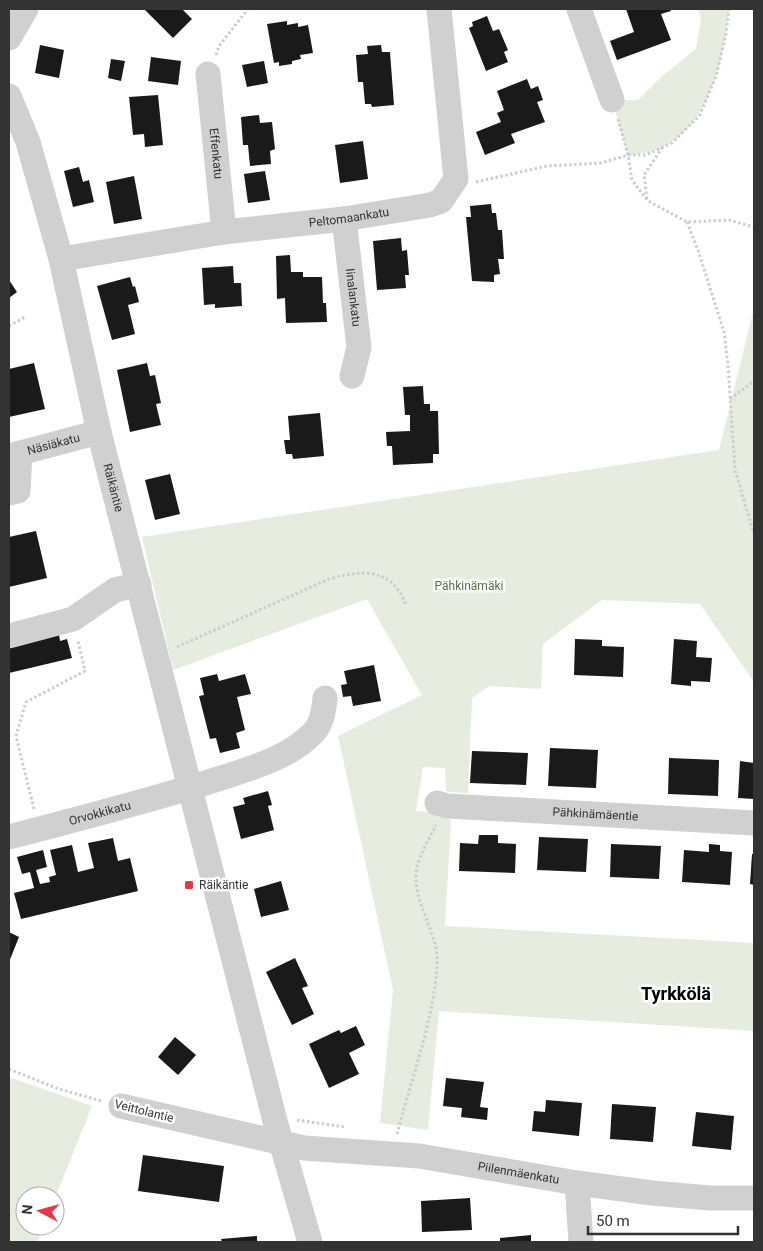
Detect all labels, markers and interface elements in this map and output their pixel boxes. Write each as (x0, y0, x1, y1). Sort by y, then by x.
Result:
street label: Effenkatu (207, 127, 226, 180)
street label: Peltomaankatu (308, 205, 390, 230)
street label: Iinalankatu (343, 268, 364, 327)
street label: Näsiäkatu (26, 430, 81, 458)
street label: Räikäntie (100, 462, 126, 513)
park label: Pähkinämäki (435, 579, 504, 593)
street label: Orvokkikatu (67, 798, 132, 828)
street label: Pähkinämäentie (552, 805, 639, 824)
place label: Räikäntie (199, 878, 248, 892)
marker: Räikäntie (183, 879, 195, 891)
district label: Tyrkkölä (641, 983, 711, 1004)
street label: Veittolantie (113, 1097, 175, 1125)
street label: Piilenmäenkatu (477, 1159, 560, 1187)
north arrow (15, 1186, 65, 1236)
text: N (19, 1204, 36, 1215)
scale bar (588, 1204, 738, 1236)
text: 50 m (596, 1212, 630, 1230)

